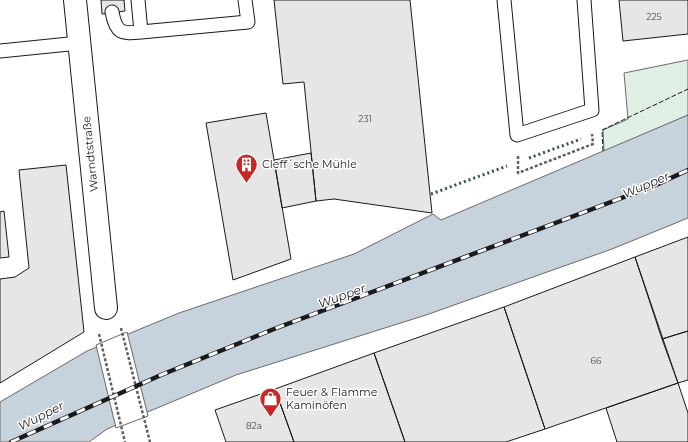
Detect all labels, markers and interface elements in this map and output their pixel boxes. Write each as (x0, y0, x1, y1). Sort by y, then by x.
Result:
house number: 225 (646, 11, 662, 22)
house number: 231 (358, 113, 372, 124)
street label: Warndtstraße (79, 115, 101, 193)
building icon: Cleff´sche Mühle (234, 151, 260, 184)
place label: Cleff´sche Mühle (262, 157, 357, 171)
water label: Wupper (620, 168, 672, 201)
water label: Wupper (316, 280, 368, 311)
house number: 66 (591, 355, 602, 366)
shop icon: Feuer & Flamme Kaminöfen (258, 385, 284, 418)
place label: Feuer & Flamme Kaminöfen (286, 385, 378, 412)
water label: Wupper (15, 398, 66, 433)
house number: 82a (246, 420, 262, 431)

